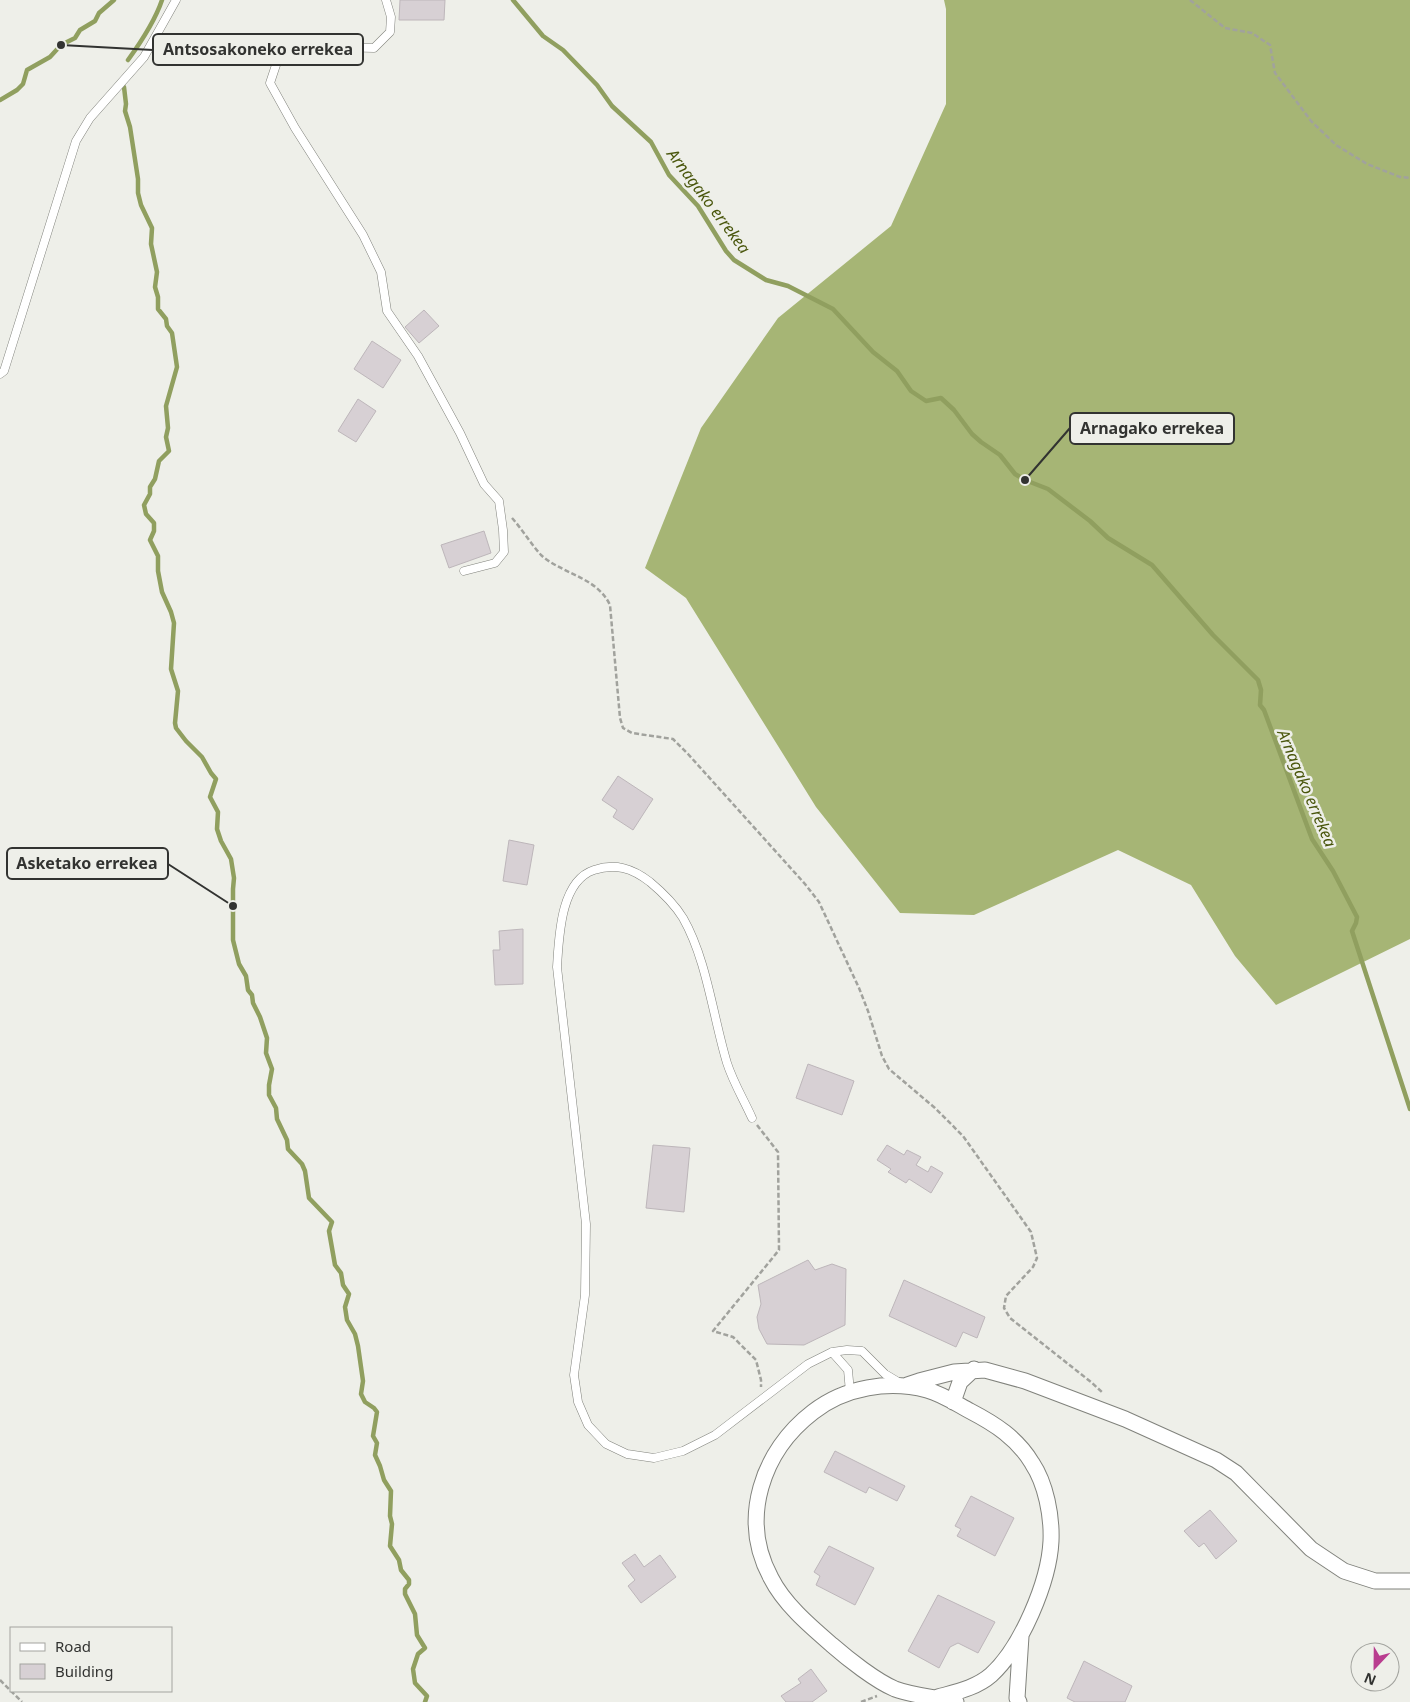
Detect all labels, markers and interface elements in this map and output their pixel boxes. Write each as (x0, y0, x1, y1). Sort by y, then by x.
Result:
callout: Antsosakoneko errekea (153, 34, 363, 65)
text: Antsosakoneko errekea (163, 38, 353, 60)
water label: Arnagako errekea (662, 143, 756, 258)
callout: Arnagako errekea (1070, 413, 1234, 444)
text: Arnagako errekea (1080, 417, 1224, 439)
water label: Arnagako errekea (1272, 725, 1342, 850)
callout: Asketako errekea (7, 848, 168, 879)
text: Asketako errekea (16, 852, 158, 874)
legend (10, 1627, 172, 1692)
text: Road (55, 1636, 91, 1656)
north arrow (1350, 1642, 1400, 1692)
text: Building (55, 1661, 113, 1681)
text: N (1361, 1669, 1379, 1690)

